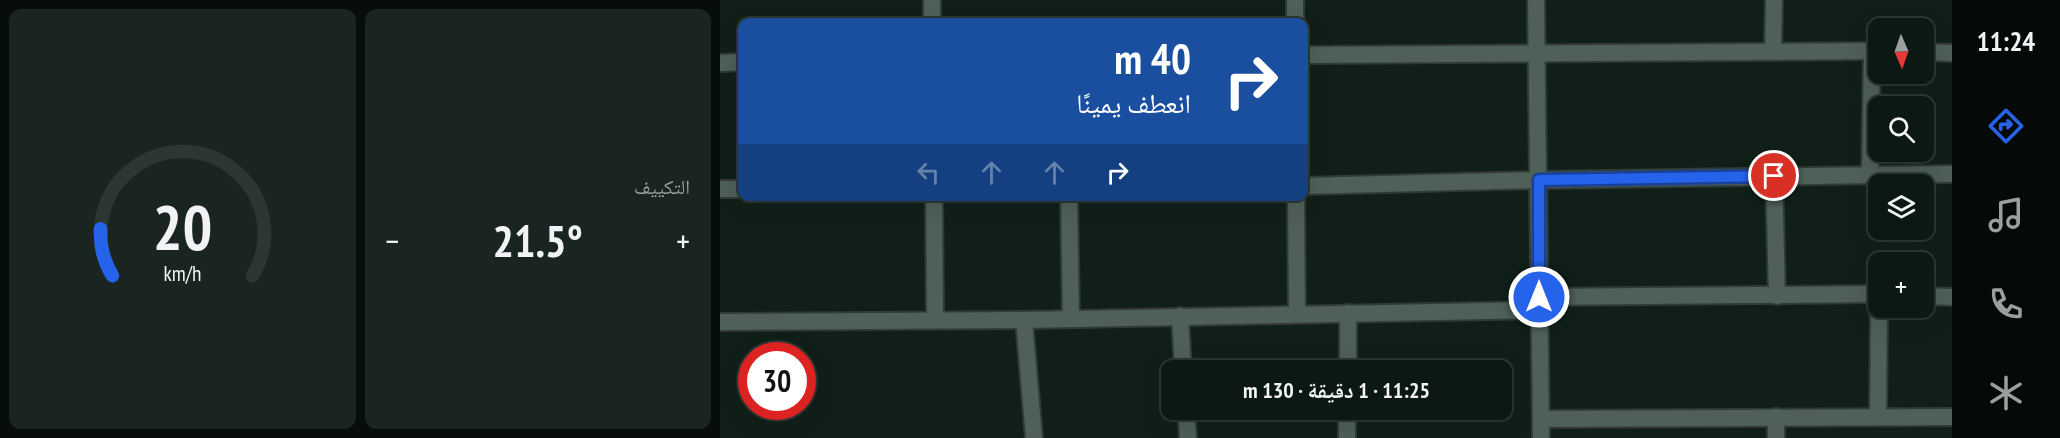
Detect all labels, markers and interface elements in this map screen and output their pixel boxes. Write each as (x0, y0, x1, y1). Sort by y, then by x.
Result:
north arrow (1868, 18, 1934, 84)
map controls (1868, 18, 1934, 318)
text: 11:24 (1977, 24, 2035, 58)
text: 40 m (1114, 31, 1191, 86)
icon: right (1212, 42, 1290, 120)
text: انعطف يمينًا (1076, 86, 1191, 120)
button: search (1868, 96, 1934, 162)
icon: directions (1985, 105, 2027, 147)
pin (1748, 150, 1799, 201)
icon: left (912, 156, 945, 189)
icon: ahead (975, 156, 1008, 189)
icon: ahead (1038, 156, 1071, 189)
icon: right (1101, 156, 1134, 189)
icon: arrive (1757, 159, 1790, 192)
text: التكييف (634, 174, 690, 200)
button: layers (1868, 174, 1934, 240)
text: 20 (152, 186, 212, 267)
icon: music (1985, 194, 2027, 236)
text: 21.5° (493, 211, 583, 269)
text: − (386, 219, 399, 262)
text: + (676, 219, 690, 262)
button: + (1868, 252, 1934, 318)
text: km/h (163, 259, 201, 287)
position arrow (1507, 265, 1571, 329)
icon: phone (1985, 283, 2027, 325)
speed limit sign: 30 (738, 342, 816, 420)
icon: climate (1985, 372, 2027, 414)
text: 11:25 · 1 دقيقة · 130 m (1243, 376, 1430, 404)

